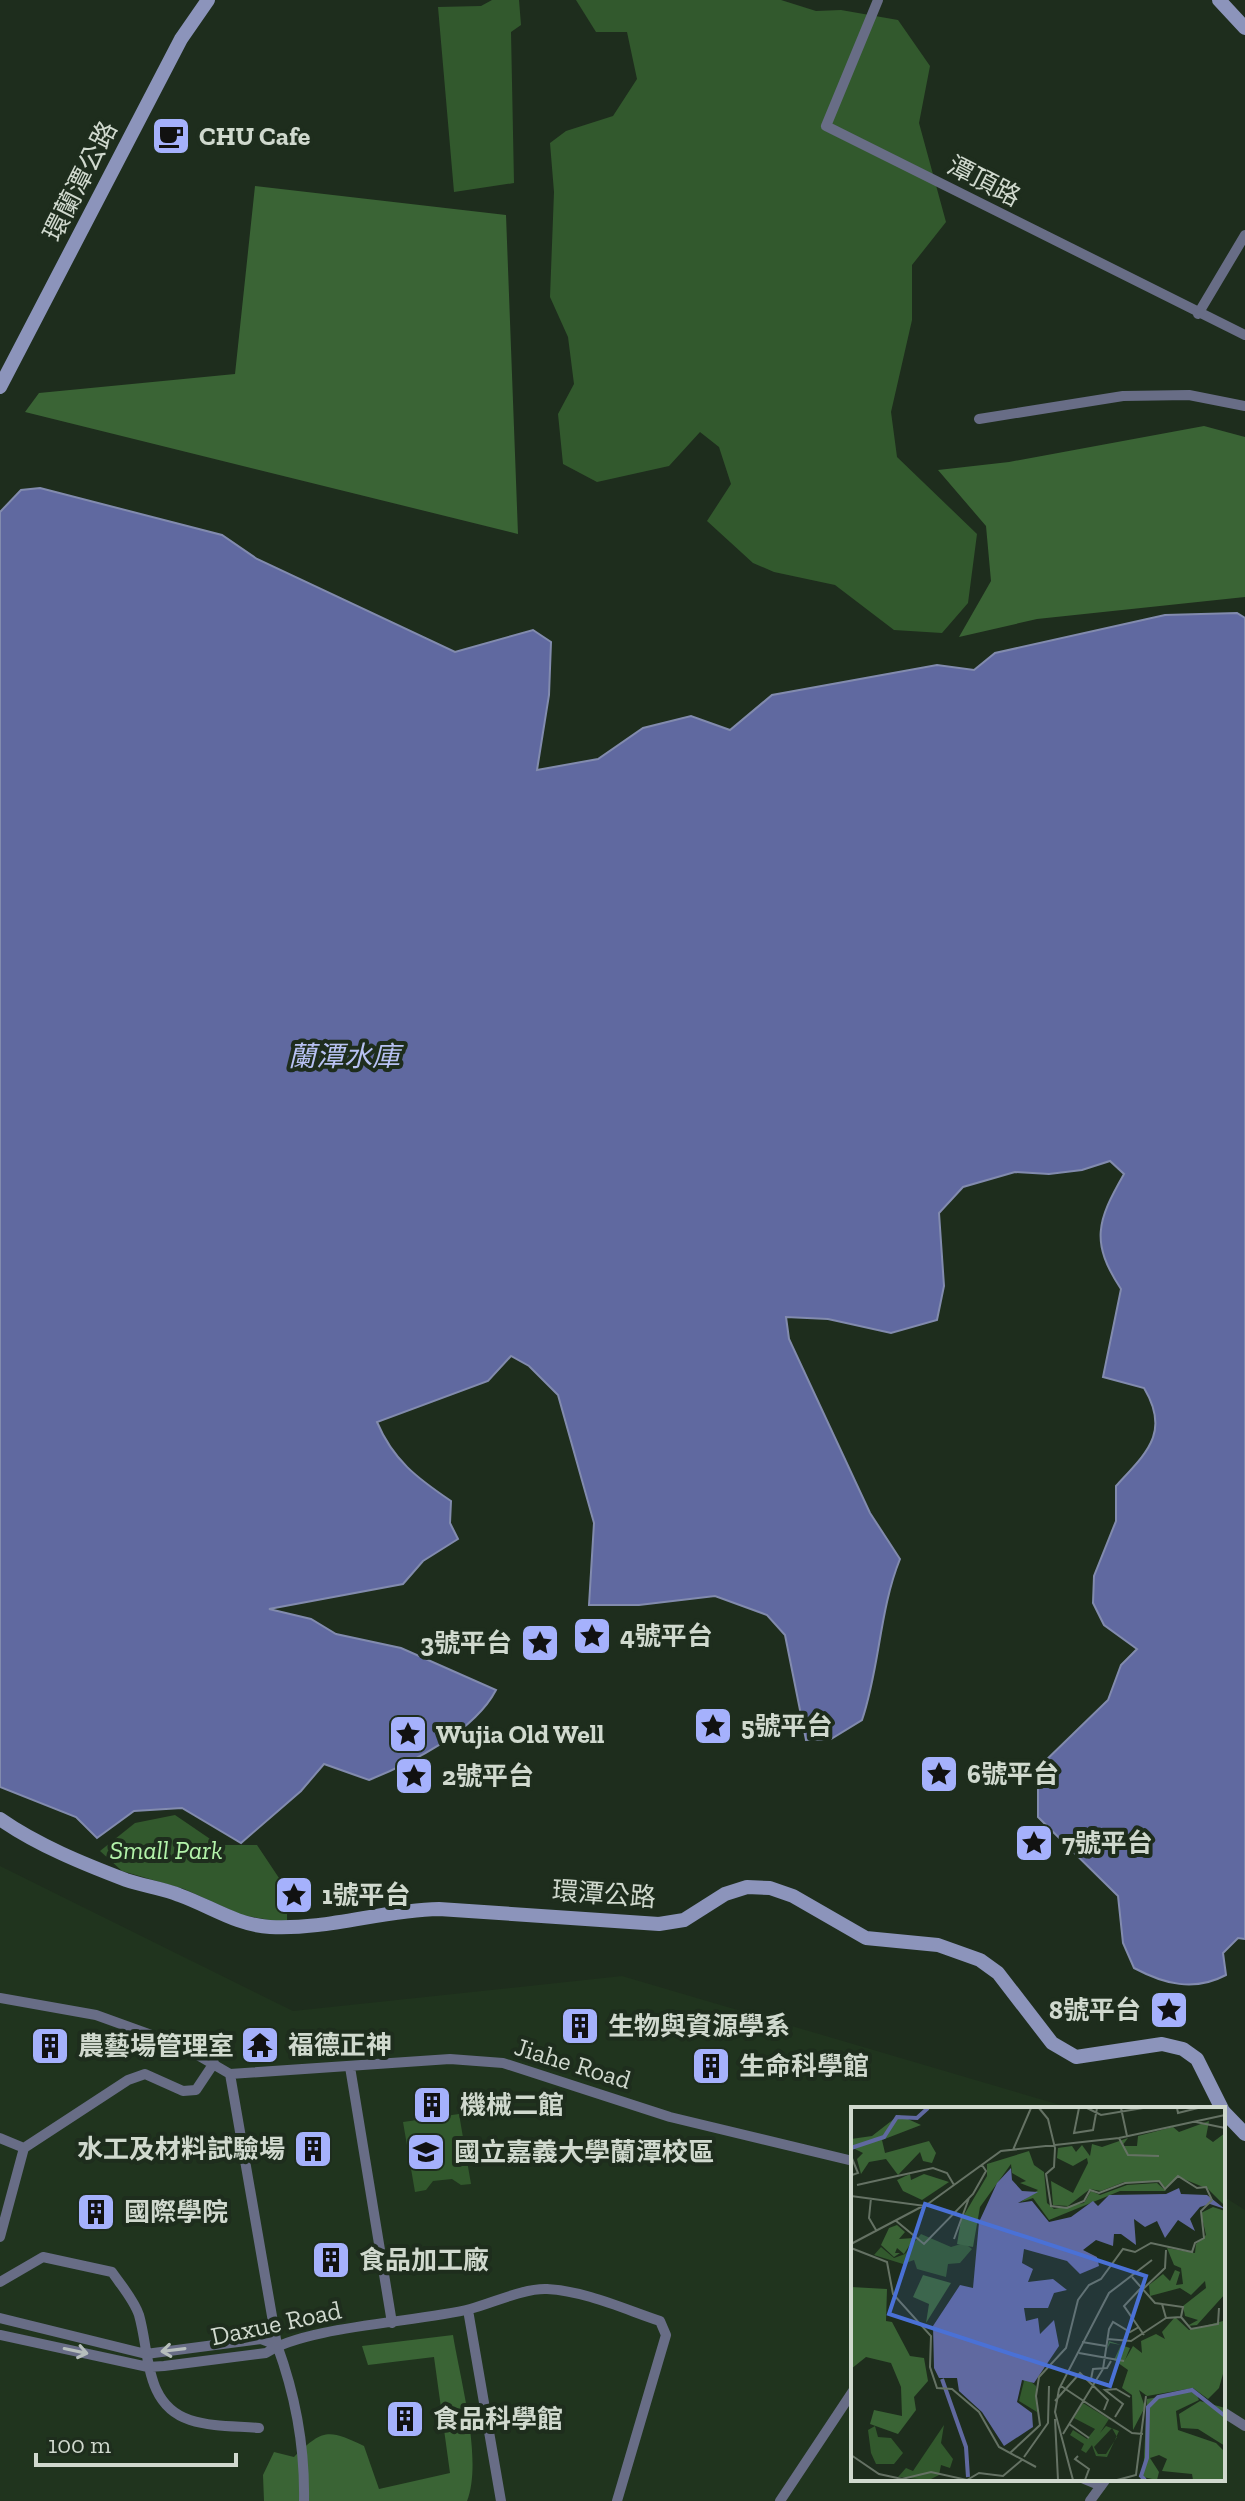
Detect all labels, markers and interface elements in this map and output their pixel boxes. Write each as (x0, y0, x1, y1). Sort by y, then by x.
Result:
cafe icon: CHU Cafe (150, 115, 192, 157)
street label: 環蘭潭公路 (36, 116, 124, 246)
place label: CHU Cafe (199, 120, 311, 152)
street label: 潭頂路 (942, 149, 1026, 213)
water label: 蘭潭水庫 (288, 1040, 404, 1073)
place icon: 4號平台 (571, 1615, 613, 1657)
place label: 4號平台 (620, 1620, 713, 1652)
place icon: 3號平台 (519, 1622, 561, 1664)
place label: 3號平台 (420, 1627, 512, 1659)
place icon: 5號平台 (692, 1705, 734, 1747)
place label: 5號平台 (741, 1710, 833, 1742)
place icon: Wujia Old Well (387, 1713, 429, 1755)
place label: Wujia Old Well (436, 1718, 605, 1750)
place icon: 6號平台 (918, 1753, 960, 1795)
place icon: 2號平台 (393, 1755, 435, 1797)
place label: 6號平台 (967, 1758, 1059, 1790)
place label: 2號平台 (442, 1760, 534, 1792)
place icon: 7號平台 (1013, 1822, 1055, 1864)
place label: 7號平台 (1062, 1827, 1153, 1859)
park label: Small Park (109, 1834, 223, 1866)
place icon: 1號平台 (273, 1874, 315, 1916)
street label: 環潭公路 (551, 1874, 657, 1914)
place label: 1號平台 (322, 1879, 411, 1911)
place icon: 8號平台 (1148, 1989, 1190, 2031)
place label: 8號平台 (1049, 1994, 1141, 2026)
building icon: 生物與資源學系 (559, 2005, 601, 2047)
place label: 生物與資源學系 (608, 2010, 790, 2042)
temple icon: 福德正神 (239, 2024, 281, 2066)
building icon: 農藝場管理室 (29, 2025, 71, 2067)
place label: 福德正神 (288, 2029, 392, 2061)
place label: 農藝場管理室 (78, 2030, 234, 2062)
street label: Jiahe Road (511, 2030, 635, 2096)
building icon: 生命科學館 (690, 2045, 732, 2087)
place label: 生命科學館 (739, 2050, 869, 2082)
building icon: 機械二館 (411, 2084, 453, 2126)
place label: 機械二館 (460, 2089, 564, 2121)
inset map (851, 2107, 1225, 2481)
building icon: 水工及材料試驗場 (292, 2128, 334, 2170)
school or university icon: 國立嘉義大學蘭潭校區 (405, 2131, 447, 2173)
place label: 水工及材料試驗場 (77, 2133, 285, 2165)
place label: 國立嘉義大學蘭潭校區 (454, 2136, 714, 2168)
building icon: 國際學院 (75, 2191, 117, 2233)
place label: 國際學院 (124, 2196, 228, 2228)
building icon: 食品加工廠 (310, 2239, 352, 2281)
place label: 食品加工廠 (359, 2244, 489, 2276)
street label: Daxue Road (208, 2294, 344, 2352)
one-way arrow (161, 2343, 186, 2358)
one-way arrow (63, 2344, 89, 2359)
building icon: 食品科學館 (384, 2398, 426, 2440)
place label: 食品科學館 (433, 2403, 563, 2435)
scale bar (36, 2417, 236, 2467)
text: 100 m (48, 2430, 111, 2459)

